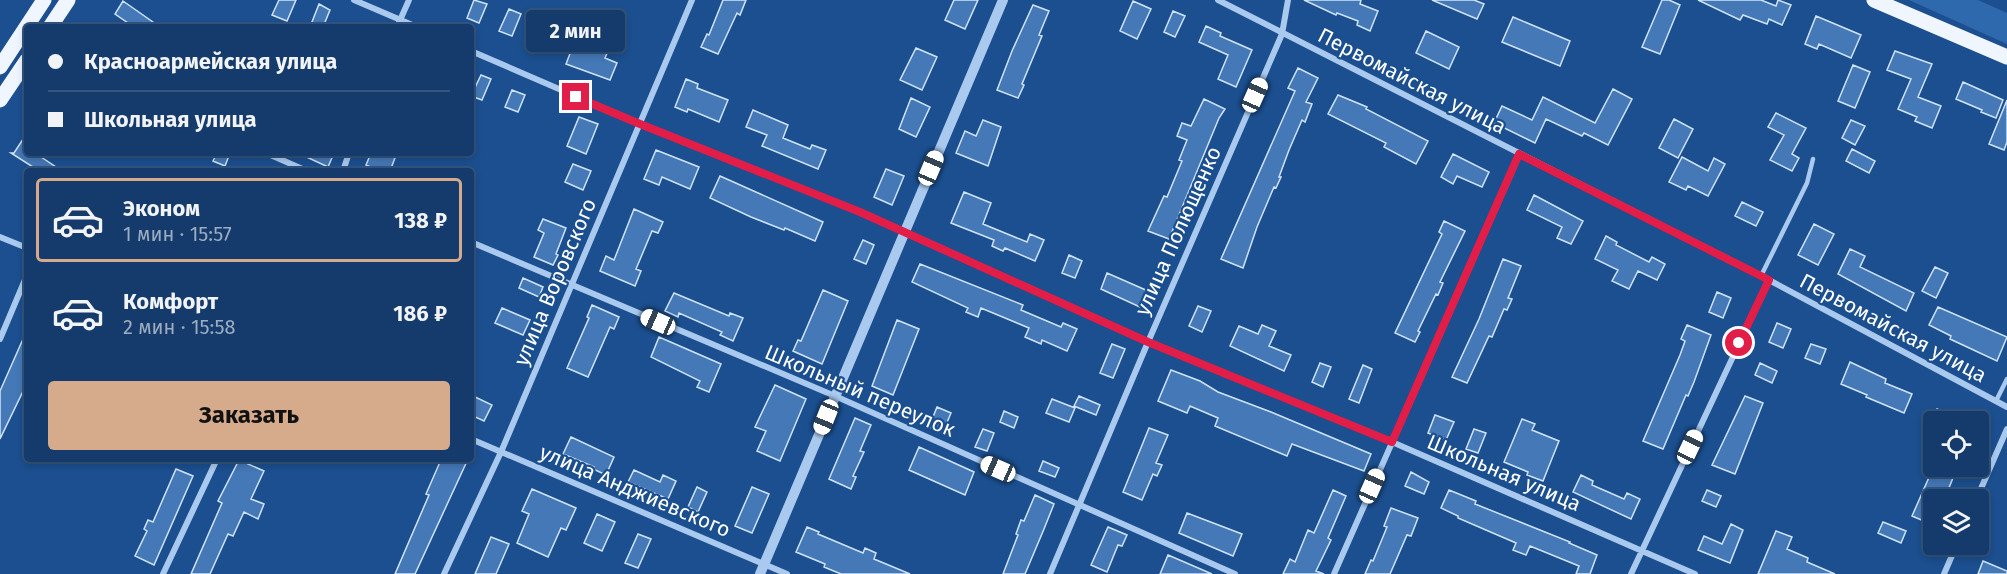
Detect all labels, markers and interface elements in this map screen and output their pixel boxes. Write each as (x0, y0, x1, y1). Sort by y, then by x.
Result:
callout: 2 мин (526, 10, 626, 52)
text: 2 мин (549, 19, 602, 43)
street label: Первомайская улица (1313, 22, 1511, 140)
text: Красноармейская улица (84, 48, 337, 75)
car (1239, 75, 1271, 115)
route end (562, 83, 589, 110)
text: Школьная улица (84, 106, 257, 133)
street label: улица Полющенко (1129, 142, 1227, 320)
car (916, 148, 946, 188)
icon: car (51, 193, 105, 247)
street label: улица Воровского (508, 194, 602, 370)
text: Эконом (123, 195, 200, 222)
text: 138 ₽ (394, 207, 447, 234)
text: 1 мин · 15:57 (123, 222, 232, 246)
street label: Первомайская улица (1795, 268, 1991, 388)
icon: car (51, 286, 105, 340)
text: Комфорт (123, 288, 218, 315)
text: 186 ₽ (393, 300, 447, 327)
car (638, 306, 678, 338)
text: 2 мин · 15:58 (123, 315, 235, 339)
route start (1725, 329, 1752, 356)
street label: Школьный переулок (761, 339, 959, 443)
button: Заказать (48, 381, 450, 450)
car (811, 397, 841, 437)
map controls (1923, 411, 1989, 555)
button: locate (1923, 411, 1989, 477)
car (1674, 427, 1706, 467)
street label: Школьная улица (1423, 429, 1585, 517)
street label: улица Анджиевского (536, 439, 734, 543)
car (978, 453, 1018, 485)
car (1356, 466, 1388, 506)
button: layers (1923, 489, 1989, 555)

